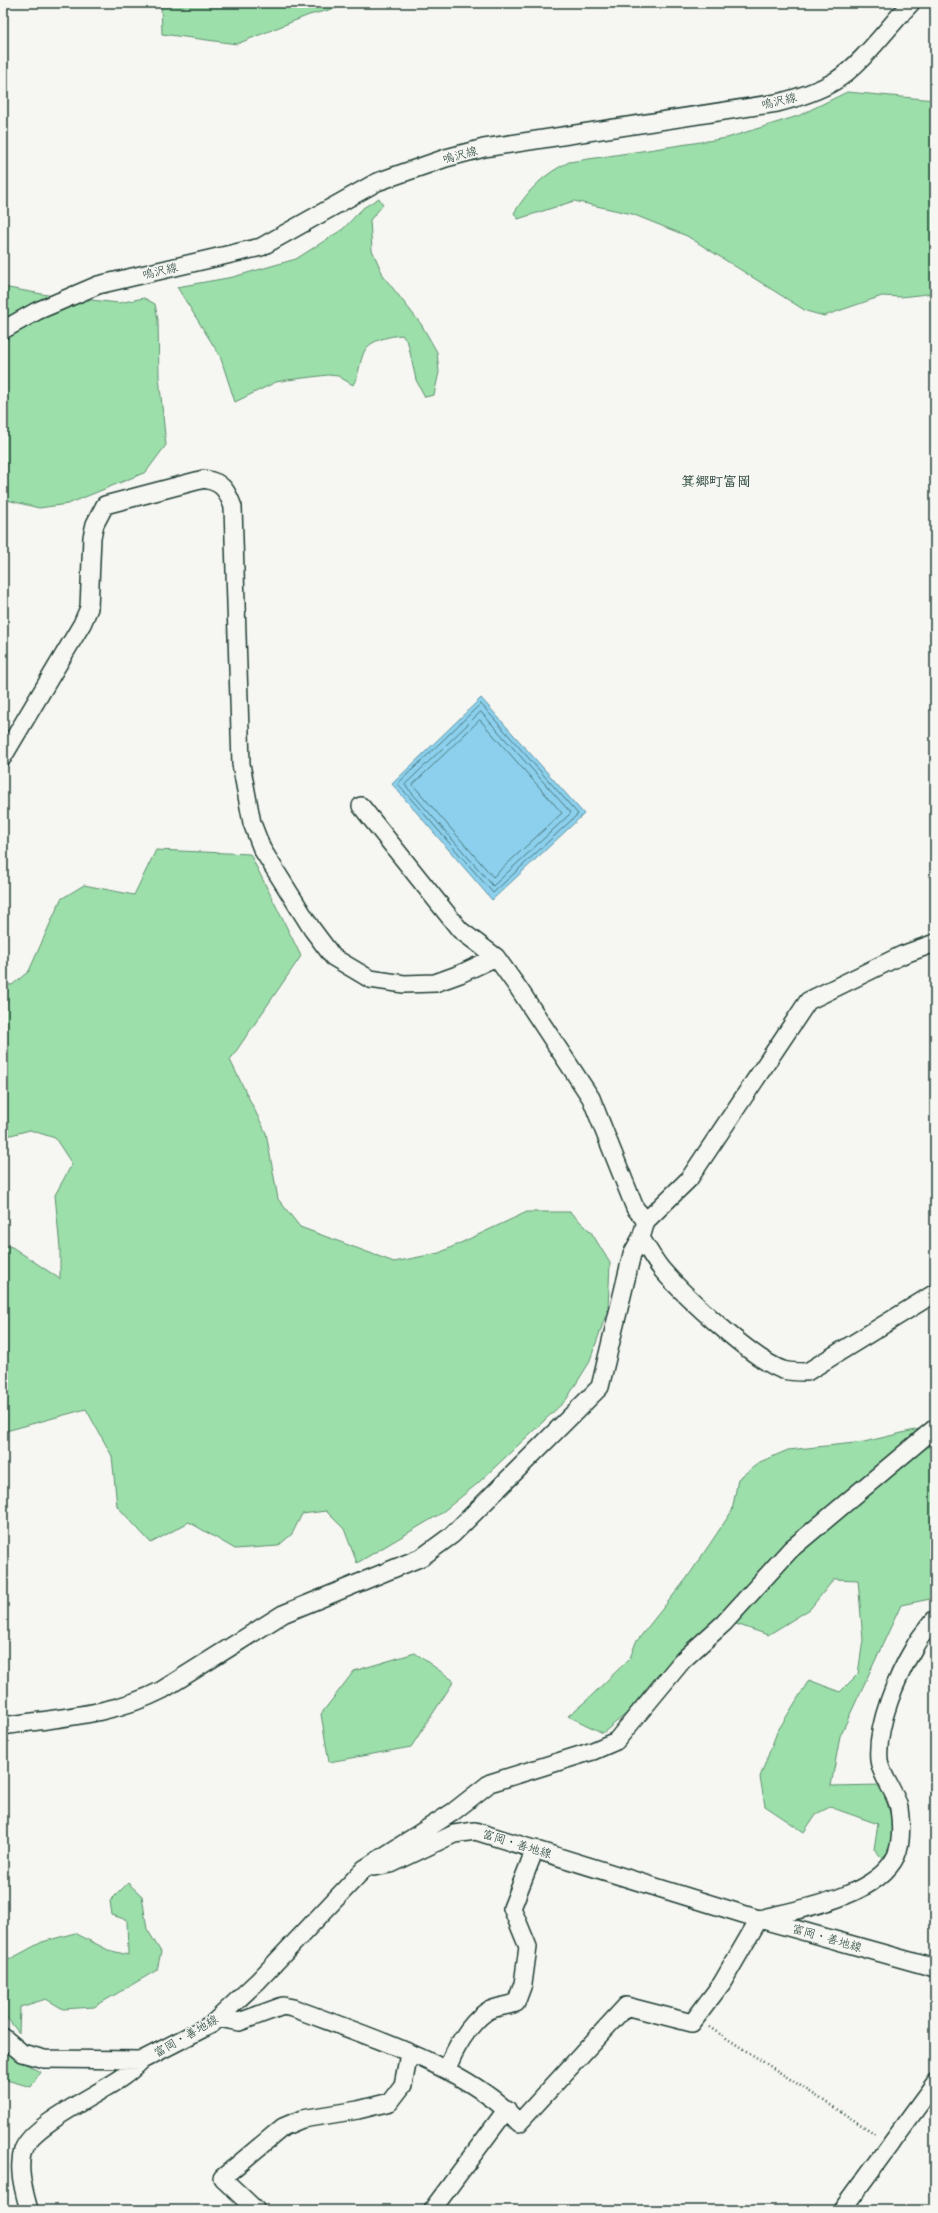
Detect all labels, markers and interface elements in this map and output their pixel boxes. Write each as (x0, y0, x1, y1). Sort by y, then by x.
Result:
street label: 鳴沢線 (760, 89, 799, 114)
street label: 鳴沢線 (441, 143, 480, 168)
street label: 鳴沢線 (141, 259, 180, 284)
district label: 箕郷町富岡 (681, 472, 751, 492)
street label: 富岡・善地線 (480, 1826, 554, 1863)
street label: 富岡・善地線 (790, 1920, 864, 1957)
street label: 富岡・善地線 (151, 2011, 222, 2062)

